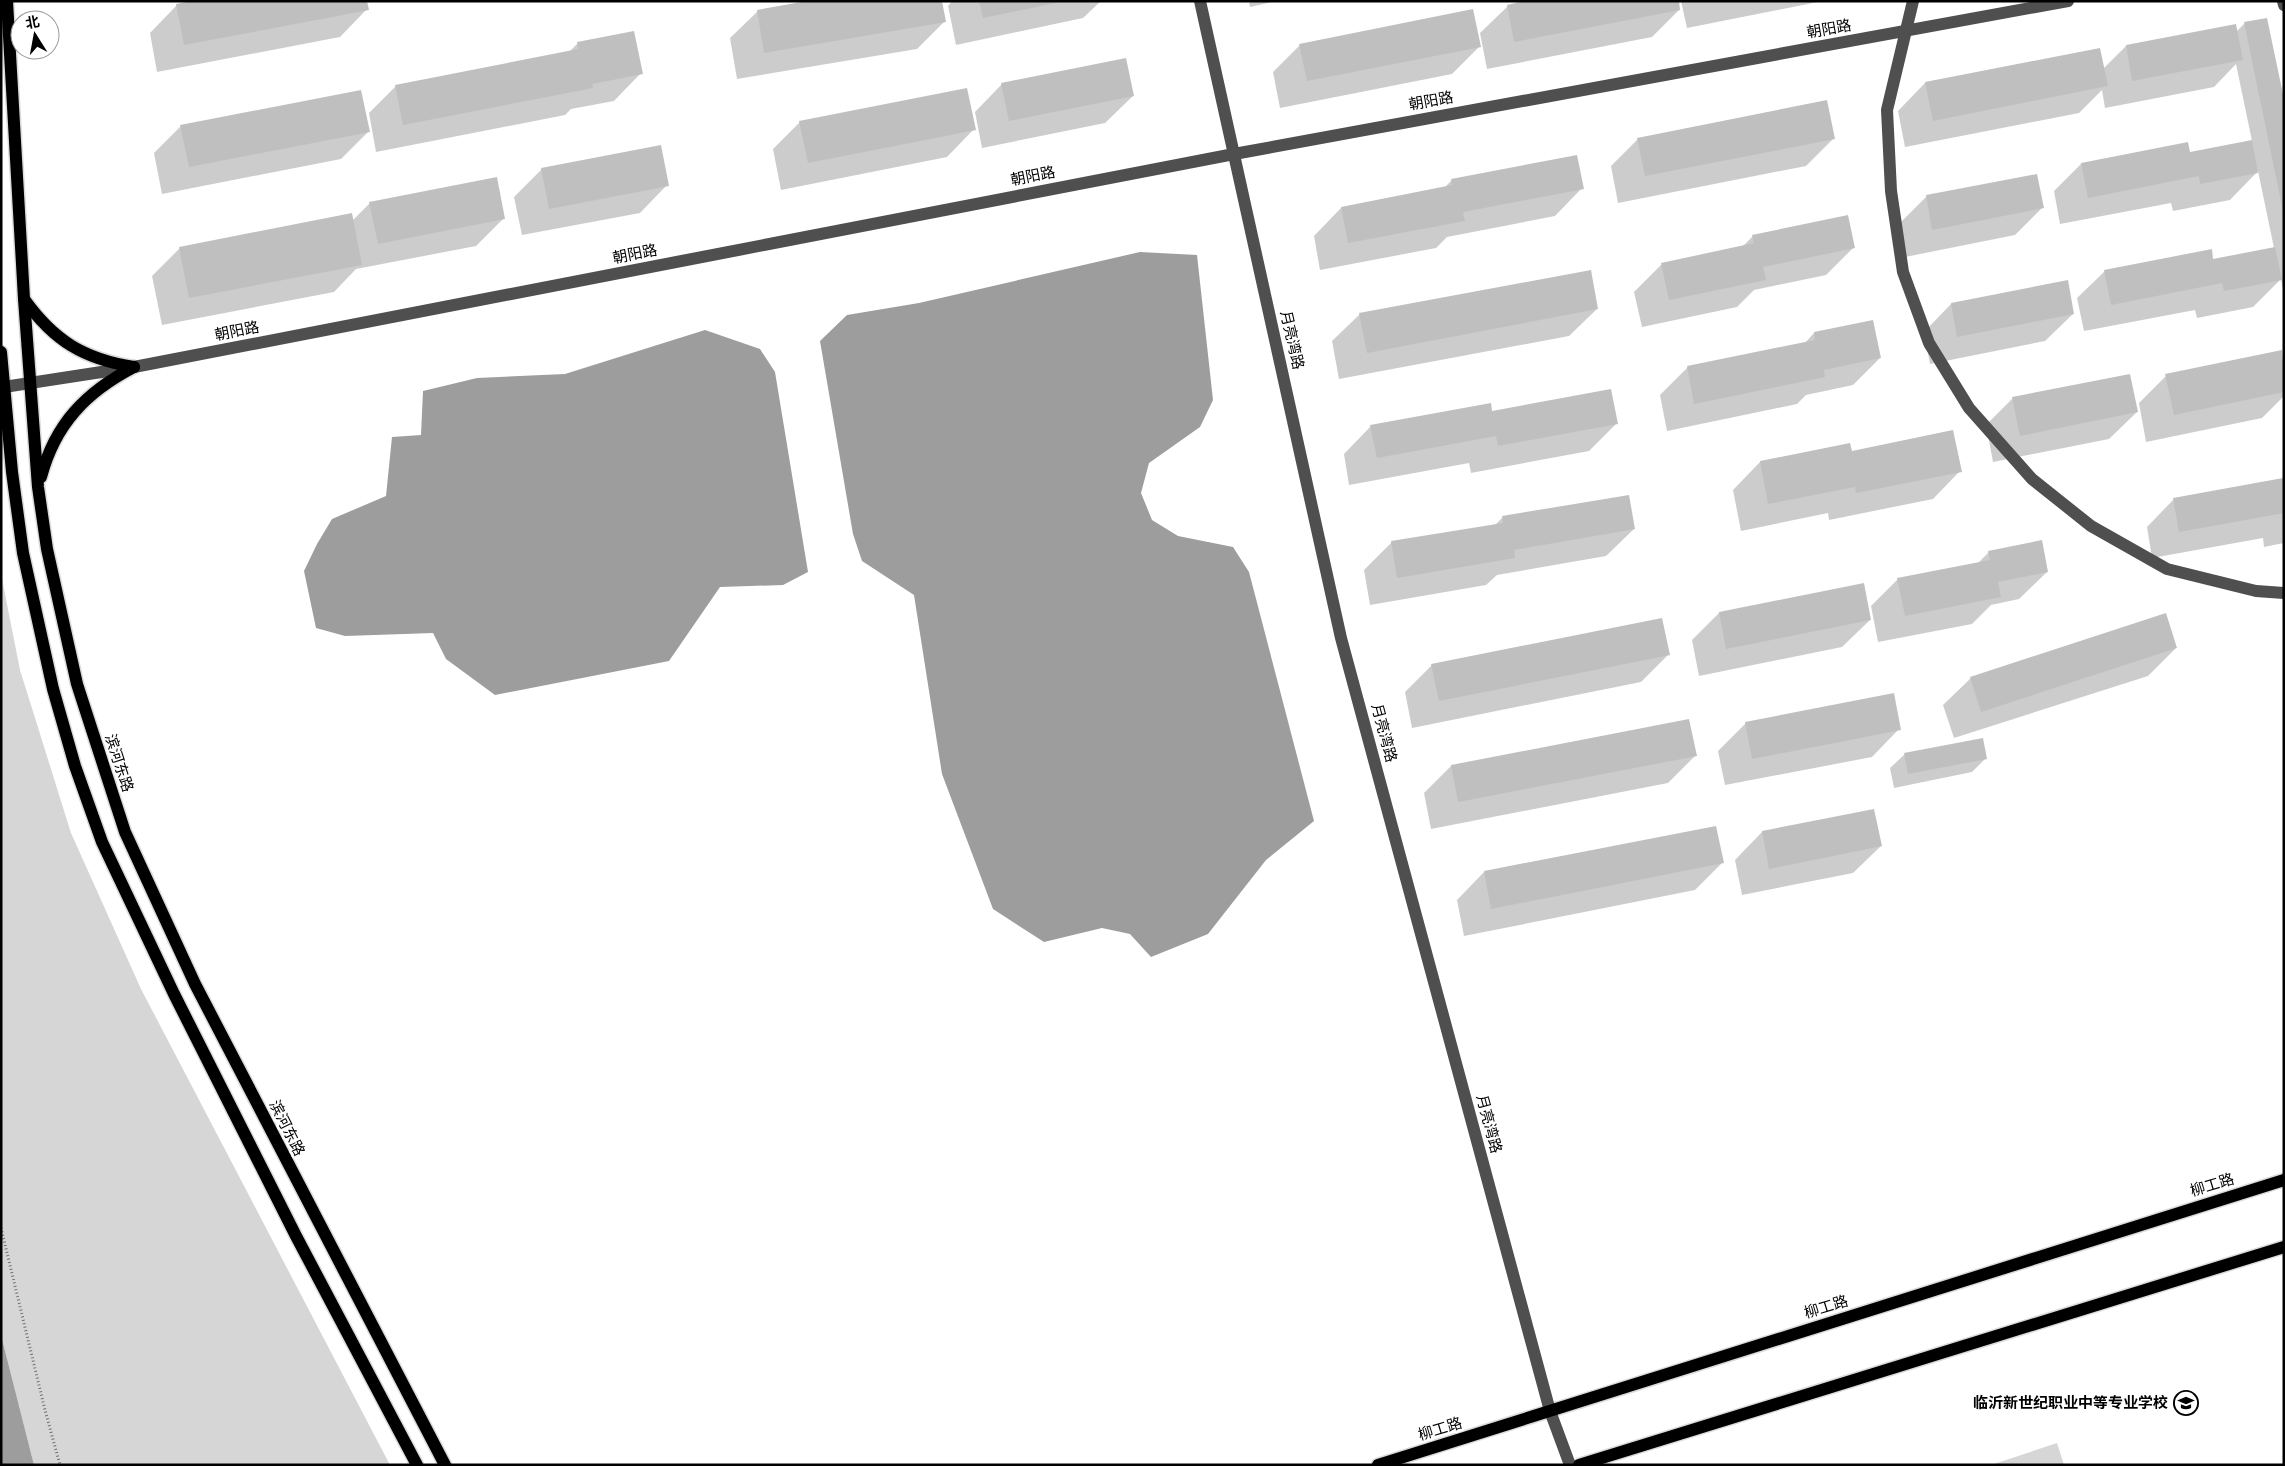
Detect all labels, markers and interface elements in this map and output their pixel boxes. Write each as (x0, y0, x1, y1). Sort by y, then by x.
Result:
north arrow (10, 10, 60, 60)
text: 北 (24, 12, 41, 34)
street label: 朝阳路 (1805, 15, 1853, 44)
street label: 朝阳路 (1407, 87, 1455, 116)
street label: 朝阳路 (1009, 162, 1057, 191)
street label: 朝阳路 (611, 240, 659, 269)
street label: 月亮湾路 (1275, 309, 1308, 372)
street label: 朝阳路 (213, 317, 261, 346)
street label: 月亮湾路 (1366, 701, 1401, 765)
street label: 滨河东路 (99, 731, 138, 795)
street label: 月亮湾路 (1471, 1092, 1506, 1156)
street label: 滨河东路 (264, 1097, 310, 1160)
street label: 柳工路 (2188, 1169, 2237, 1202)
street label: 柳工路 (1802, 1291, 1851, 1324)
school or university icon: 临沂新世纪职业中等专业学校 (2173, 1390, 2199, 1416)
place label: 临沂新世纪职业中等专业学校 (1973, 1393, 2168, 1414)
street label: 柳工路 (1416, 1413, 1465, 1446)

